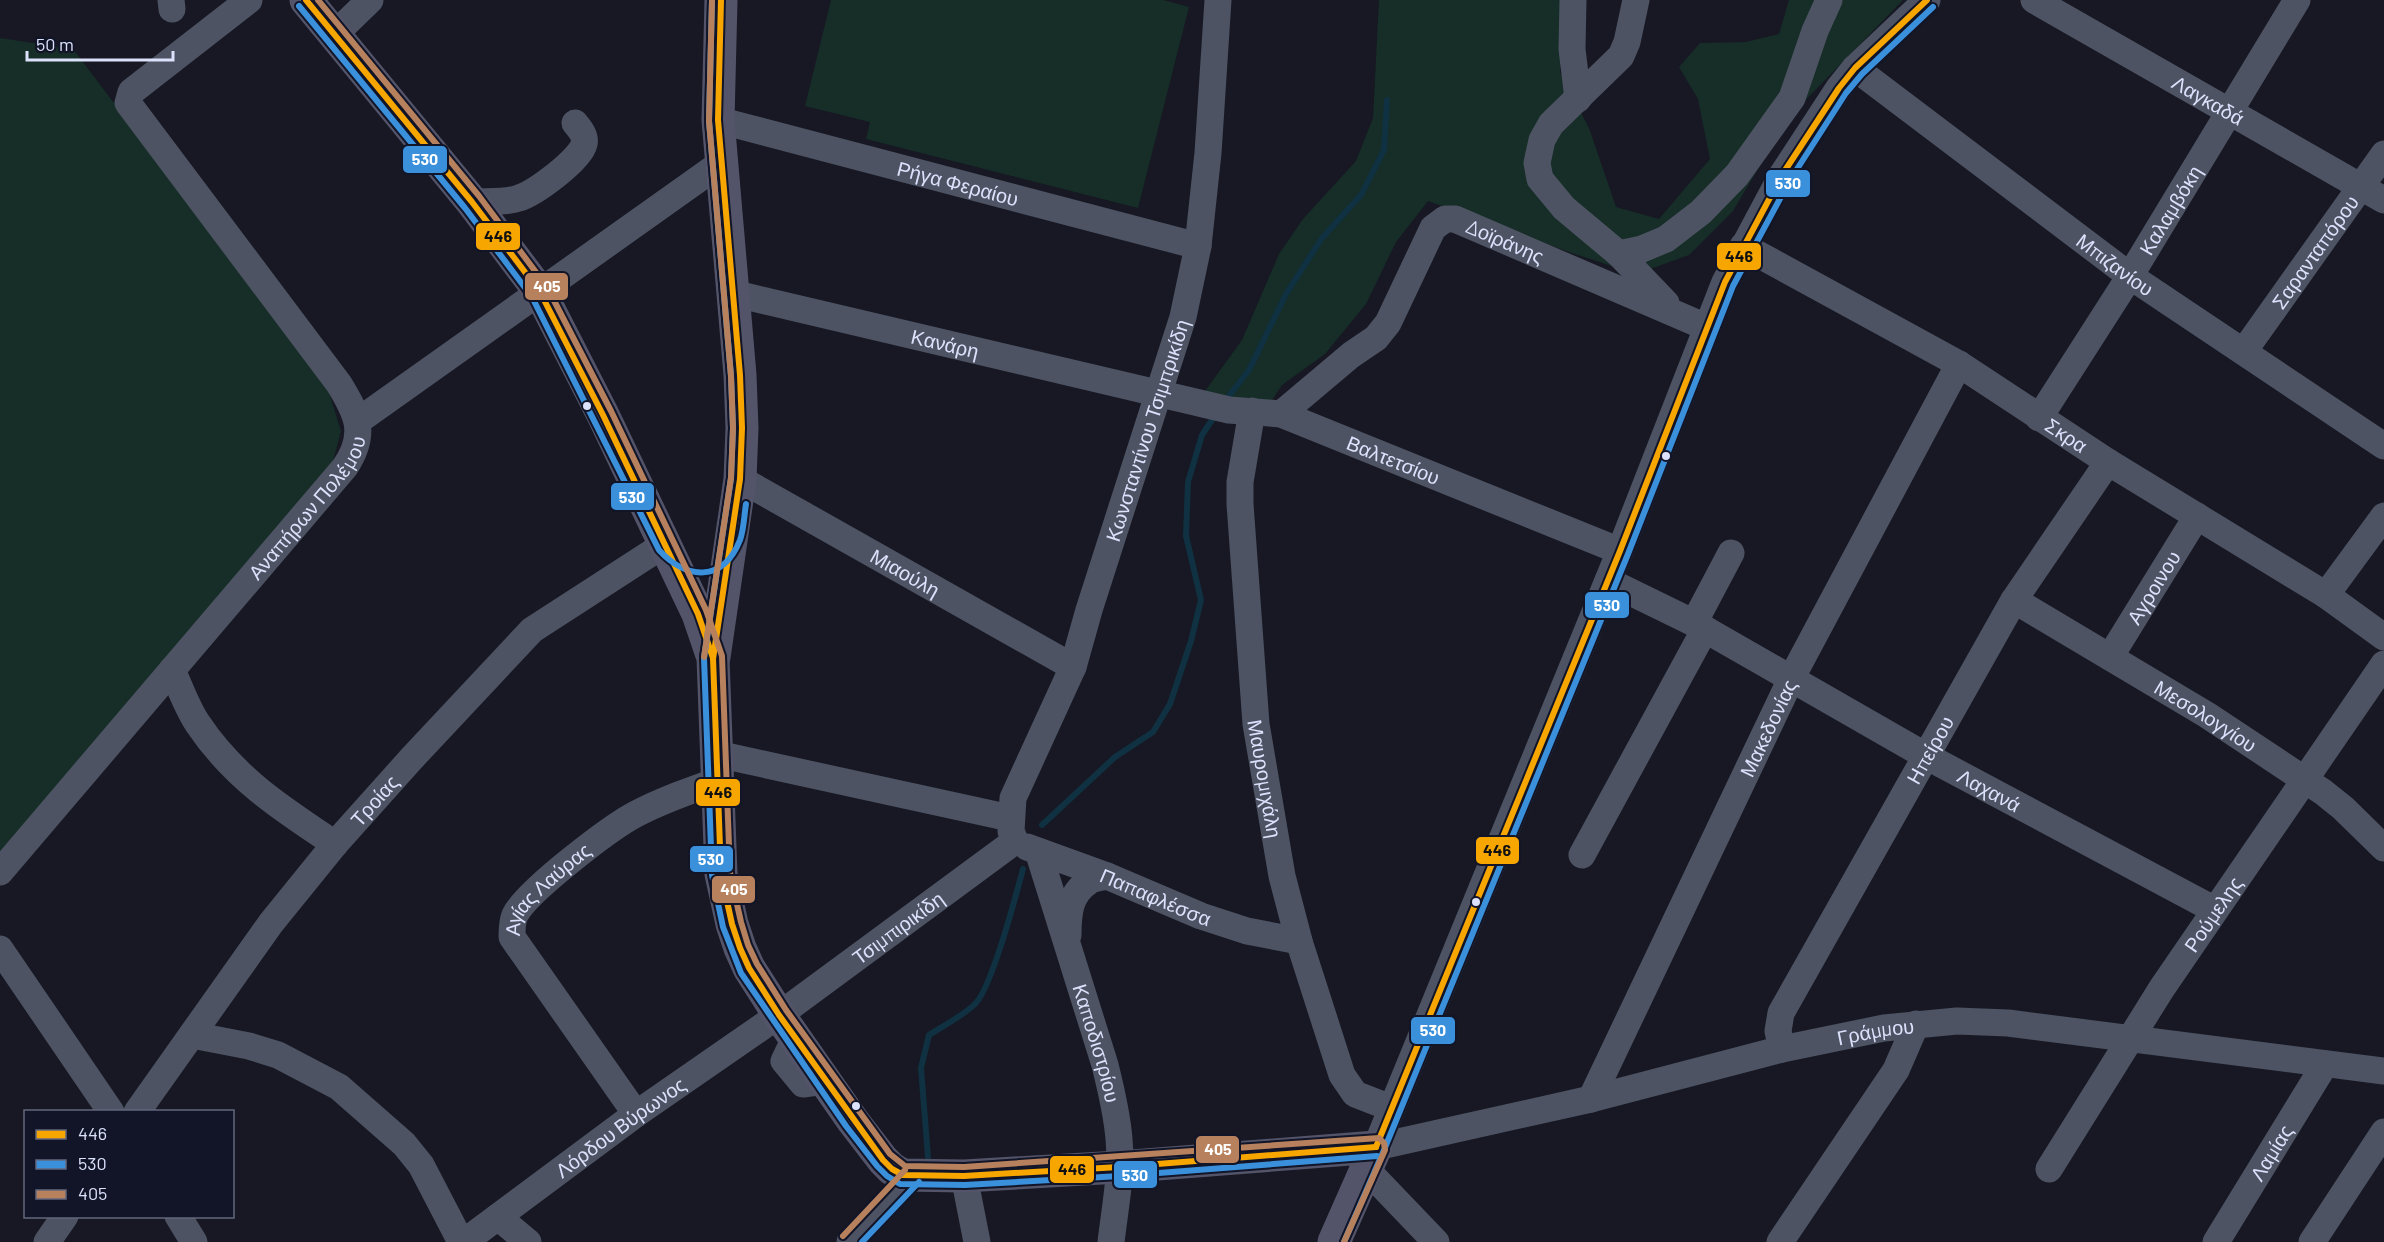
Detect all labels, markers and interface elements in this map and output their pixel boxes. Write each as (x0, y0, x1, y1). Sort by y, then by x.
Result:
scale bar (27, 24, 172, 62)
text: 50 m (36, 33, 74, 55)
street label: Λαγκαδά (2168, 70, 2249, 130)
line badge: 530 (402, 145, 448, 174)
text: 530 (412, 149, 438, 168)
street label: Ρήγα Φεραίου (895, 156, 1021, 210)
street label: Καλαμβόκη (2134, 161, 2206, 259)
line badge: 530 (1765, 169, 1811, 198)
text: 530 (1775, 173, 1801, 192)
street label: Σαρανταπόρου (2266, 190, 2363, 313)
street label: Δοϊράνης (1463, 213, 1548, 268)
line badge: 446 (475, 222, 521, 251)
text: 446 (484, 226, 512, 245)
street label: Μπιζανίου (2072, 228, 2158, 300)
line badge: 446 (1716, 242, 1762, 271)
text: 446 (1725, 246, 1753, 265)
line badge: 405 (524, 272, 569, 301)
text: 405 (533, 276, 561, 295)
street label: Κωνσταντίνου Τσιμπρικίδη (1100, 316, 1194, 544)
street label: Κανάρη (909, 324, 981, 363)
unlabelled marker (581, 400, 593, 412)
street label: Σκρα (2041, 412, 2092, 457)
street label: Βαλτετσίου (1343, 430, 1443, 489)
street label: Αναπήρων Πολέμου (243, 434, 370, 584)
unlabelled marker (1660, 450, 1672, 462)
line badge: 530 (610, 482, 655, 511)
text: 530 (619, 487, 645, 506)
street label: Μιαούλη (867, 543, 944, 602)
street label: Αγροινου (2121, 546, 2185, 628)
line badge: 530 (1584, 591, 1630, 619)
text: 530 (1594, 595, 1620, 614)
street label: Μακεδονίας (1734, 675, 1801, 781)
street label: Μεσολογγίου (2150, 675, 2261, 757)
street label: Ηπείρου (1901, 711, 1958, 788)
street label: Μαυρομιχάλη (1243, 718, 1287, 840)
street label: Λαχανά (1954, 763, 2025, 816)
street label: Τροίας (345, 770, 403, 831)
line badge: 446 (695, 778, 741, 807)
text: 446 (704, 782, 732, 801)
line badge: 446 (1475, 836, 1520, 865)
street label: Αγίας Λαύρας (500, 837, 595, 936)
text: 446 (1483, 840, 1511, 859)
line badge: 530 (689, 845, 734, 873)
text: 530 (698, 849, 724, 868)
street label: Παπαφλέσσα (1097, 863, 1214, 930)
street label: Ρούμελης (2178, 872, 2247, 956)
line badge: 405 (711, 875, 756, 904)
text: 405 (720, 879, 748, 898)
street label: Τσιμπιρικίδη (847, 886, 948, 969)
unlabelled marker (1470, 896, 1482, 908)
street label: Καποδιστρίου (1068, 981, 1125, 1104)
street label: Γράμμου (1835, 1013, 1915, 1049)
line badge: 530 (1410, 1016, 1456, 1045)
text: 530 (1420, 1020, 1446, 1039)
street label: Λόρδου Βύρωνος (550, 1071, 690, 1182)
unlabelled marker (850, 1100, 862, 1112)
legend (24, 1110, 234, 1218)
street label: Λαμίας (2245, 1120, 2297, 1185)
text: 446 (78, 1122, 107, 1144)
line badge: 405 (1195, 1135, 1240, 1164)
text: 405 (1204, 1139, 1232, 1158)
text: 530 (78, 1152, 107, 1174)
line badge: 446 (1049, 1155, 1095, 1184)
text: 446 (1058, 1159, 1086, 1178)
line badge: 530 (1113, 1160, 1158, 1189)
text: 530 (1122, 1165, 1148, 1184)
text: 405 (78, 1182, 107, 1204)

